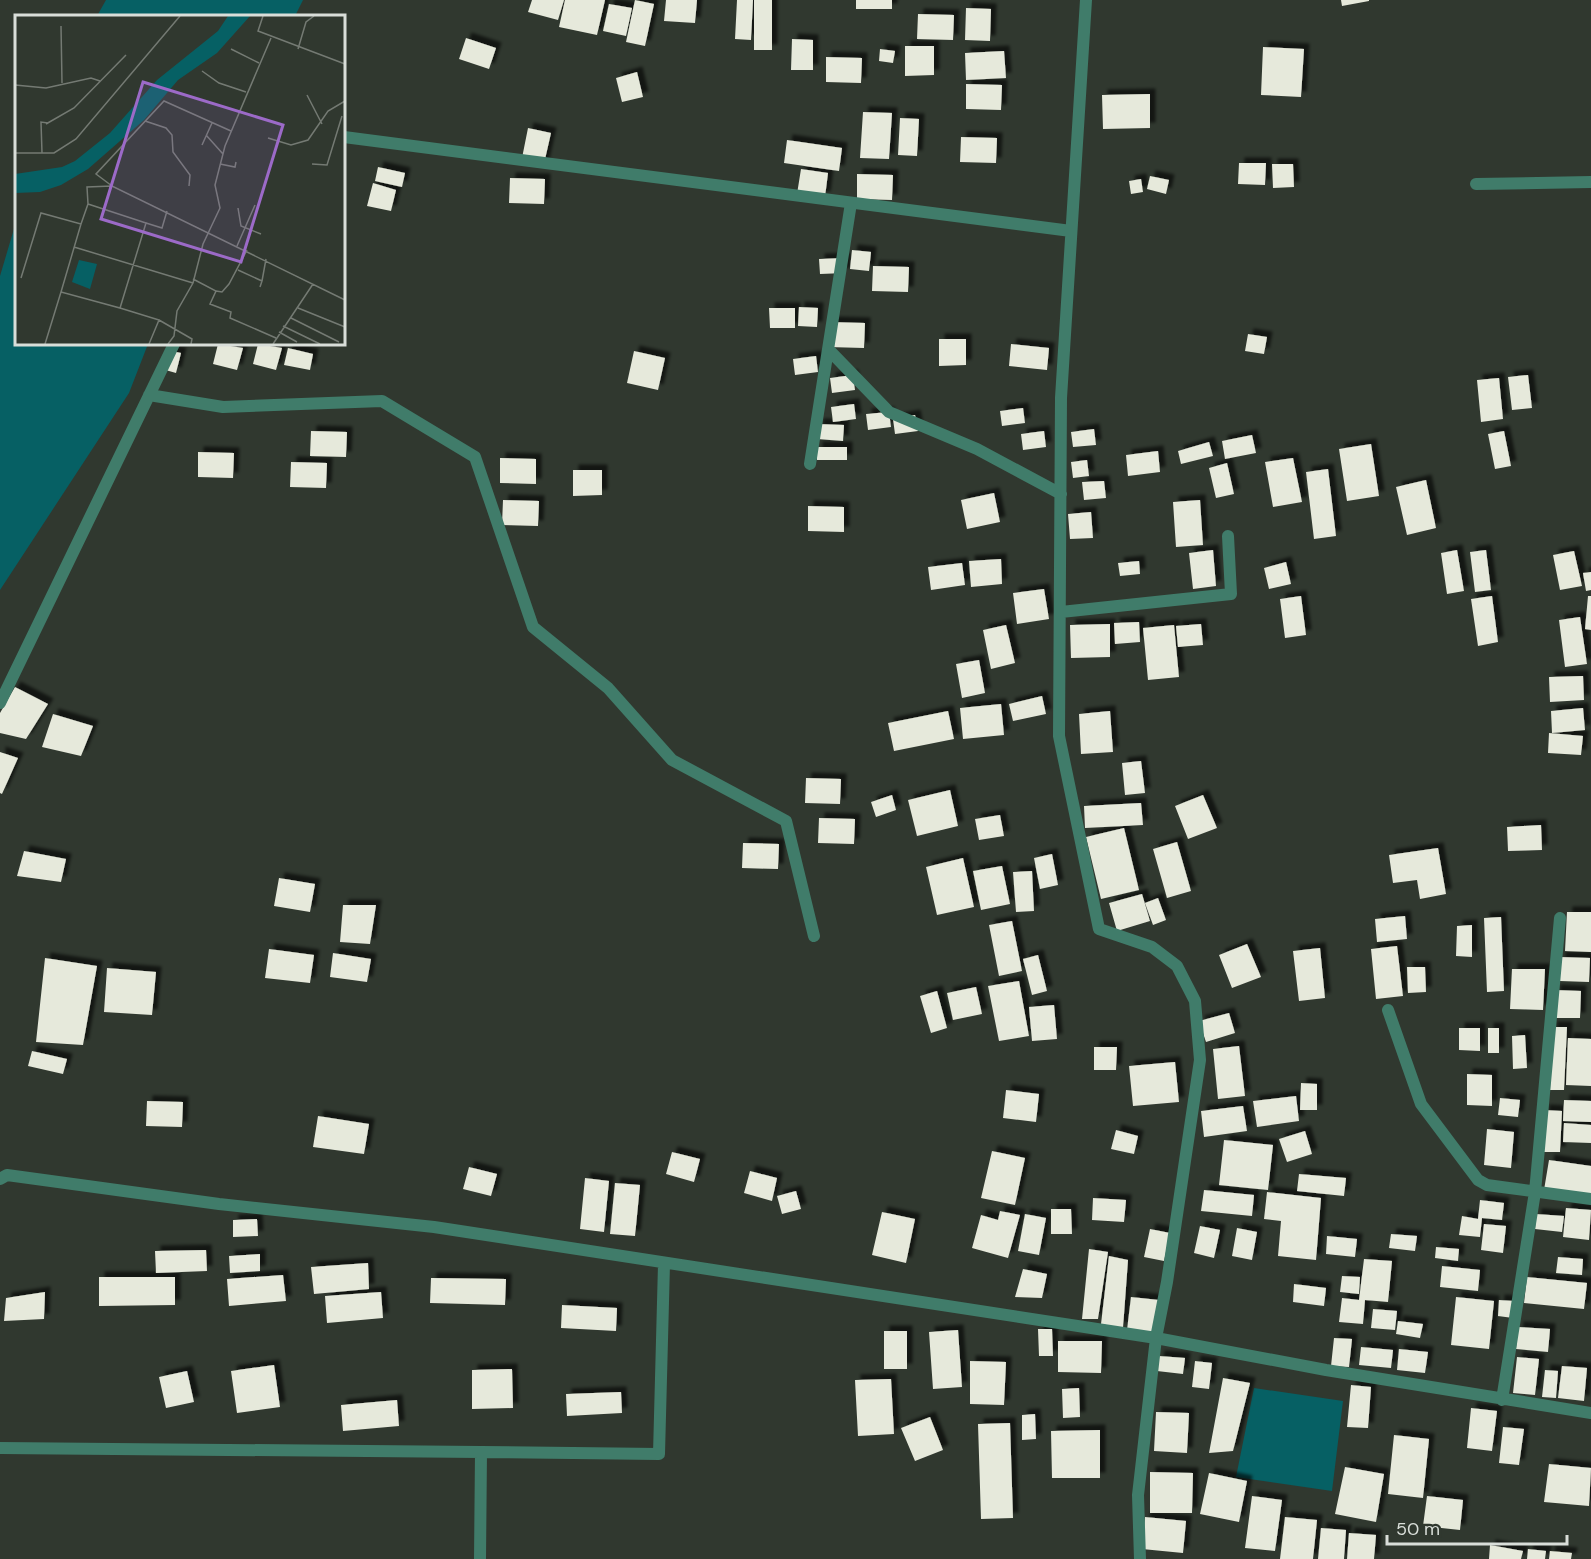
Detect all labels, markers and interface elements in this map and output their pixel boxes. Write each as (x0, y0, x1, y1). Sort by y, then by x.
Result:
inset map (15, 15, 345, 345)
scale bar (1387, 1508, 1567, 1546)
text: 50 m (1396, 1517, 1440, 1541)

